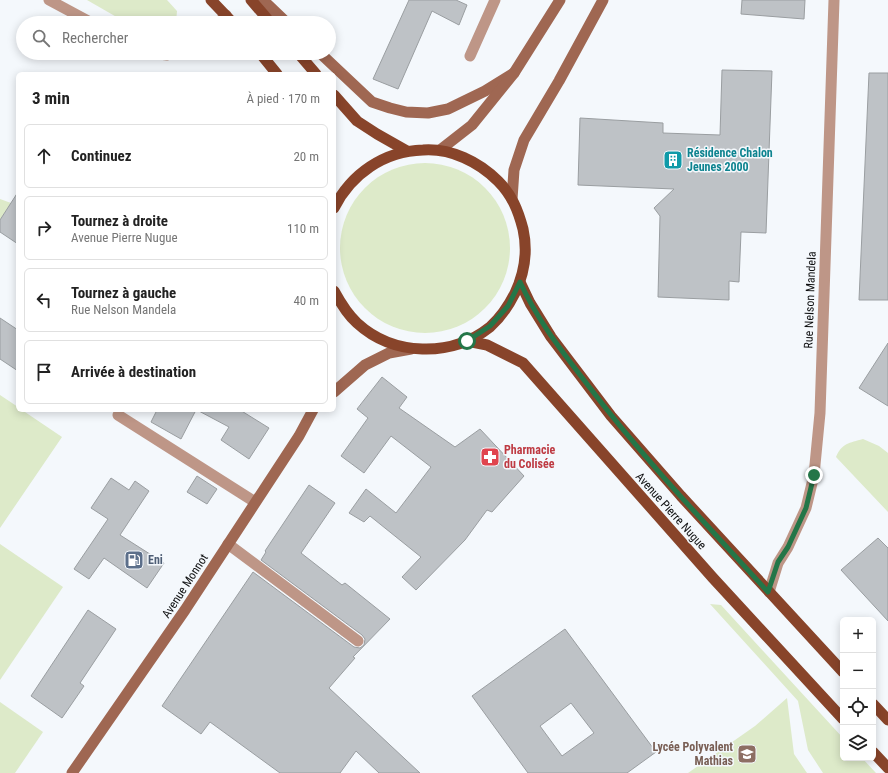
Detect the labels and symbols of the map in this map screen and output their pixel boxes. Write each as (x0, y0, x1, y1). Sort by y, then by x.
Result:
place label: Résidence Chalon Jeunes 2000 (687, 146, 773, 174)
building icon: Résidence Chalon Jeunes 2000 (662, 149, 684, 171)
street label: Rue Nelson Mandela (801, 251, 819, 349)
route start (458, 332, 476, 350)
place label: Pharmacie du Colisée (504, 443, 555, 471)
pharmacy icon: Pharmacie du Colisée (479, 446, 501, 468)
route end (805, 466, 823, 484)
street label: Avenue Pierre Nugue (633, 470, 709, 553)
fuel station icon: Eni (123, 549, 145, 571)
street label: Avenue Monnot (159, 551, 211, 621)
place label: Eni (148, 553, 163, 567)
place label: Lycée Polyvalent Mathias (653, 740, 734, 768)
school or university icon: Lycée Polyvalent Mathias (736, 743, 758, 765)

